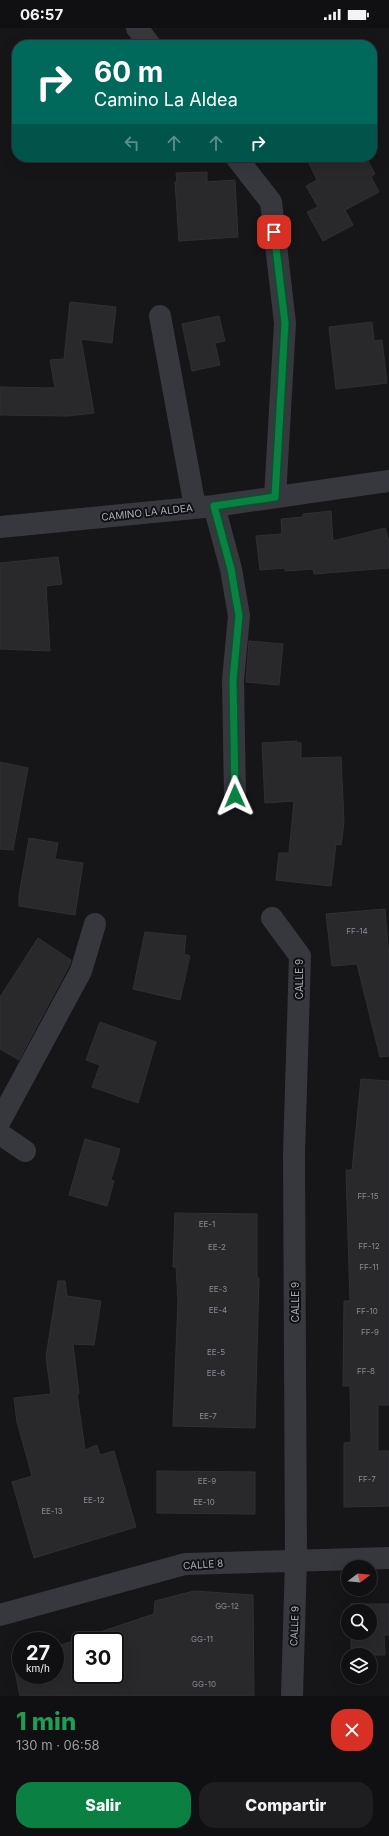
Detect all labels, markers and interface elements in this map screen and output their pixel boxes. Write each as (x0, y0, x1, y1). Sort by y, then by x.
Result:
text: 06:57 (20, 5, 63, 24)
text: 60 m (94, 55, 163, 89)
icon: right (28, 56, 80, 108)
text: Camino La Aldea (94, 89, 238, 110)
icon: left (121, 132, 143, 154)
icon: ahead (163, 132, 185, 154)
icon: ahead (205, 132, 227, 154)
icon: right (247, 132, 269, 154)
pin (257, 215, 291, 249)
icon: arrive (263, 221, 285, 243)
street label: CAMINO LA ALDEA (101, 501, 193, 523)
position arrow (214, 775, 256, 817)
house number: FF-14 (346, 926, 368, 936)
street label: CALLE 9 (293, 959, 305, 999)
house number: FF-15 (357, 1191, 379, 1201)
house number: EE-1 (199, 1219, 215, 1229)
house number: FF-12 (358, 1241, 380, 1251)
house number: EE-2 (208, 1242, 226, 1252)
house number: FF-11 (359, 1262, 379, 1272)
street label: CALLE 9 (289, 1282, 301, 1322)
house number: EE-3 (209, 1284, 227, 1294)
house number: EE-4 (209, 1305, 227, 1315)
house number: FF-10 (356, 1306, 378, 1316)
house number: FF-9 (361, 1327, 379, 1337)
house number: EE-5 (207, 1347, 225, 1357)
house number: FF-8 (357, 1366, 375, 1376)
house number: EE-6 (207, 1368, 225, 1378)
house number: EE-7 (199, 1411, 217, 1421)
house number: FF-7 (358, 1474, 376, 1484)
house number: EE-9 (198, 1476, 216, 1486)
house number: EE-12 (83, 1495, 105, 1505)
house number: EE-10 (193, 1497, 215, 1507)
house number: EE-13 (41, 1506, 63, 1516)
street label: CALLE 8 (182, 1557, 224, 1571)
north arrow (341, 1560, 377, 1596)
map controls (341, 1560, 377, 1684)
house number: GG-12 (215, 1601, 239, 1611)
button: search (341, 1604, 377, 1640)
street label: CALLE 9 (287, 1606, 301, 1646)
speed limit sign: 30 (72, 1632, 124, 1684)
house number: GG-11 (191, 1634, 213, 1644)
text: 27 (26, 1641, 50, 1665)
button: layers (341, 1648, 377, 1684)
text: km/h (26, 1662, 50, 1674)
house number: GG-10 (192, 1679, 216, 1689)
text: 1 min (16, 1707, 76, 1736)
button: close (331, 1709, 373, 1751)
text: 130 m · 06:58 (16, 1737, 100, 1753)
button: Salir (16, 1782, 191, 1828)
button: Compartir (199, 1782, 373, 1828)

